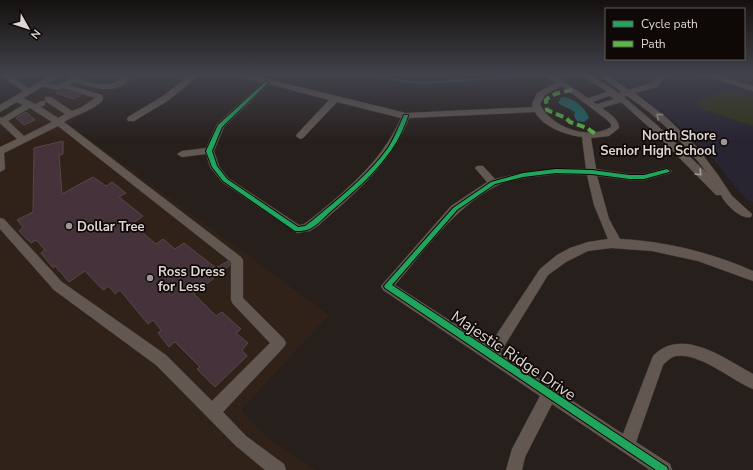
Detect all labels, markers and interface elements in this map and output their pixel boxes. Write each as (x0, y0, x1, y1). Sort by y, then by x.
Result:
north arrow (8, 8, 48, 48)
legend (605, 8, 745, 60)
text: Cycle path (641, 16, 698, 32)
text: N (27, 26, 44, 42)
text: Path (641, 36, 666, 52)
one-way arrow (656, 113, 663, 120)
place label: North Shore Senior High School (600, 127, 717, 160)
marker: North Shore Senior High School (719, 137, 729, 147)
one-way arrow (695, 168, 702, 176)
place label: Dollar Tree (77, 218, 145, 236)
marker: Dollar Tree (64, 221, 74, 231)
place label: Ross Dress for Less (158, 263, 225, 296)
marker: Ross Dress for Less (145, 273, 155, 283)
street label: Majestic Ridge Drive (447, 306, 580, 406)

